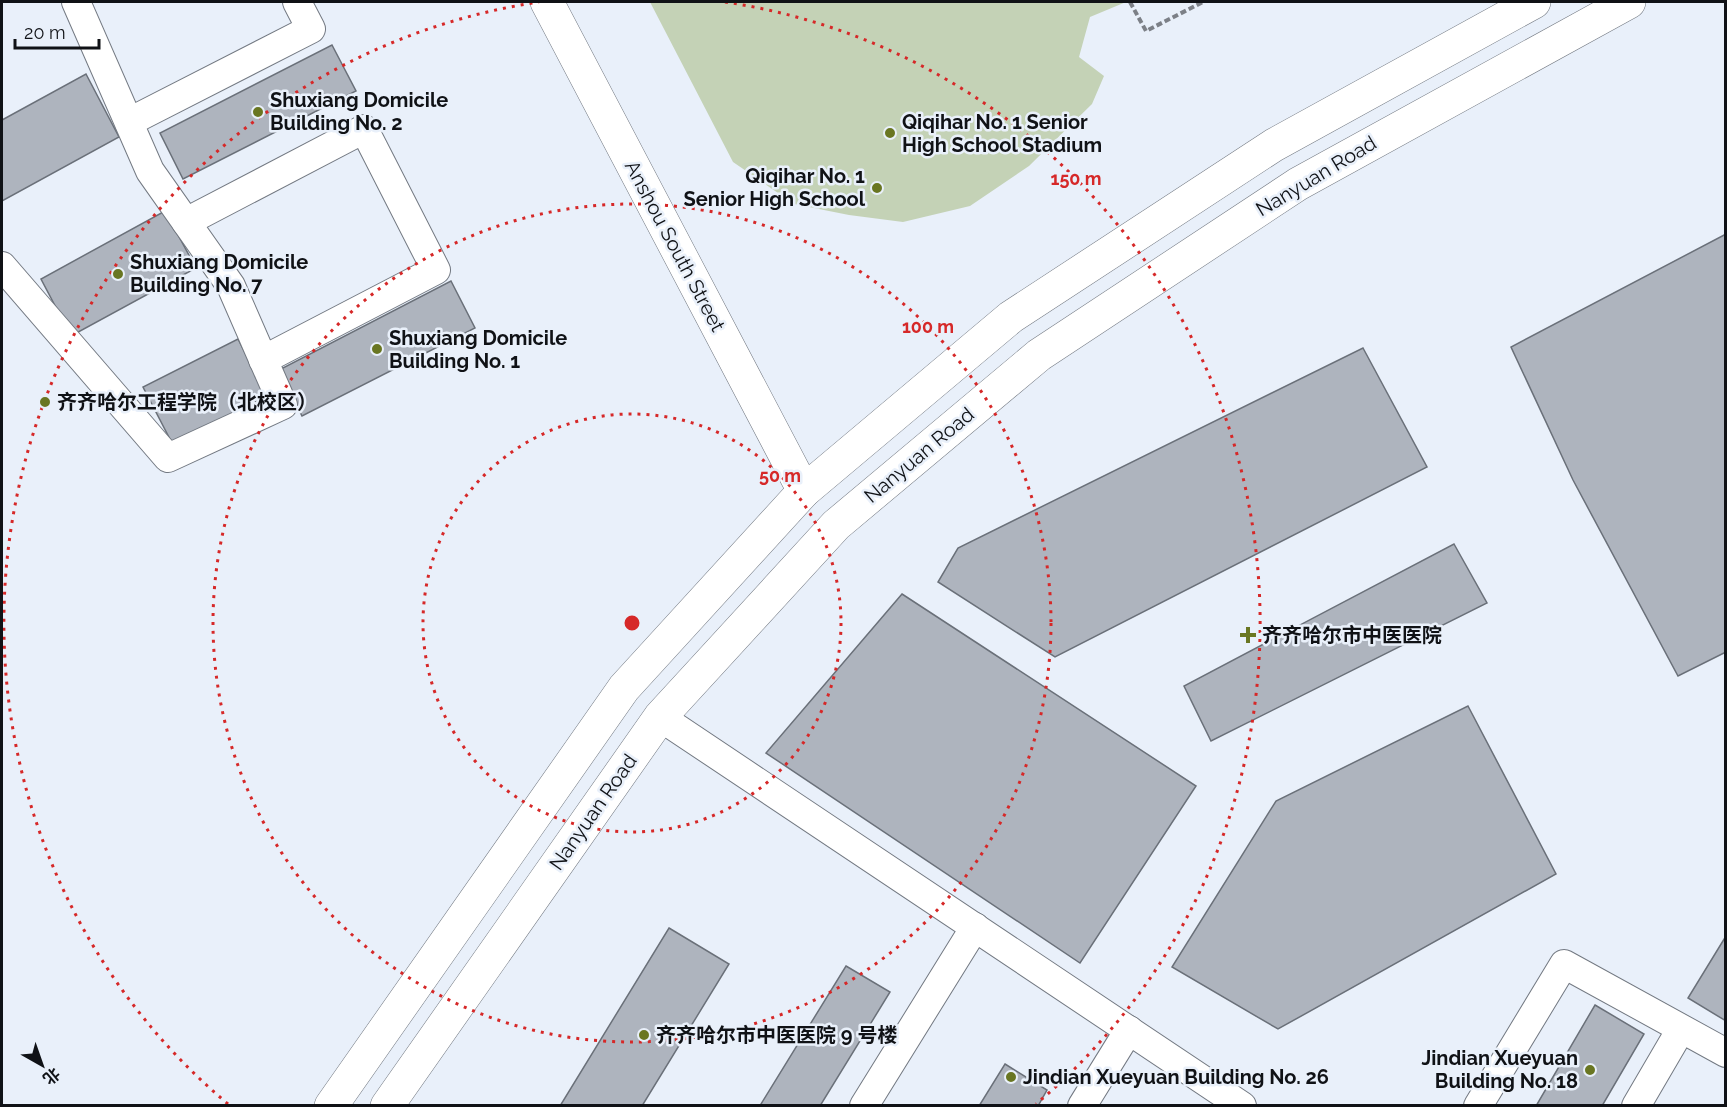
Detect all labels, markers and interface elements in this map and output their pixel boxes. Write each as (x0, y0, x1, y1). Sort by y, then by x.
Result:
scale bar (15, 12, 99, 50)
text: 20 m (24, 22, 66, 43)
place label: Shuxiang Domicile Building No. 2 (270, 88, 448, 135)
marker: Shuxiang Domicile Building No. 2 (251, 105, 265, 119)
place label: Qiqihar No. 1 Senior High School Stadium (902, 110, 1102, 157)
marker: Qiqihar No. 1 Senior High School Stadium (883, 126, 897, 140)
street label: Nanyuan Road (1252, 131, 1380, 221)
street label: Anshou South Street (620, 156, 730, 336)
place label: Qiqihar No. 1 Senior High School (684, 164, 866, 211)
text: 150 m (1051, 168, 1102, 189)
marker: Qiqihar No. 1 Senior High School (870, 181, 884, 195)
place label: Shuxiang Domicile Building No. 7 (130, 250, 308, 297)
marker: Shuxiang Domicile Building No. 7 (111, 267, 125, 281)
text: 100 m (902, 316, 954, 337)
place label: Shuxiang Domicile Building No. 1 (389, 326, 567, 373)
marker: Shuxiang Domicile Building No. 1 (370, 342, 384, 356)
place label: 齐齐哈尔工程学院（北校区） (57, 390, 317, 414)
marker: 齐齐哈尔工程学院（北校区） (38, 395, 52, 409)
street label: Nanyuan Road (859, 402, 979, 508)
text: 50 m (759, 465, 801, 486)
centre of rings (622, 613, 642, 633)
place label: 齐齐哈尔市中医医院 (1262, 623, 1442, 647)
marker: 齐齐哈尔市中医医院 (1239, 626, 1257, 644)
street label: Nanyuan Road (544, 749, 642, 875)
place label: 齐齐哈尔市中医医院 9 号楼 (656, 1023, 897, 1047)
marker: 齐齐哈尔市中医医院 9 号楼 (637, 1028, 651, 1042)
north arrow (12, 1035, 72, 1095)
place label: Jindian Xueyuan Building No. 18 (1421, 1046, 1578, 1093)
marker: Jindian Xueyuan Building No. 18 (1583, 1063, 1597, 1077)
text: 北 (39, 1064, 64, 1089)
place label: Jindian Xueyuan Building No. 26 (1023, 1065, 1329, 1089)
marker: Jindian Xueyuan Building No. 26 (1004, 1070, 1018, 1084)

